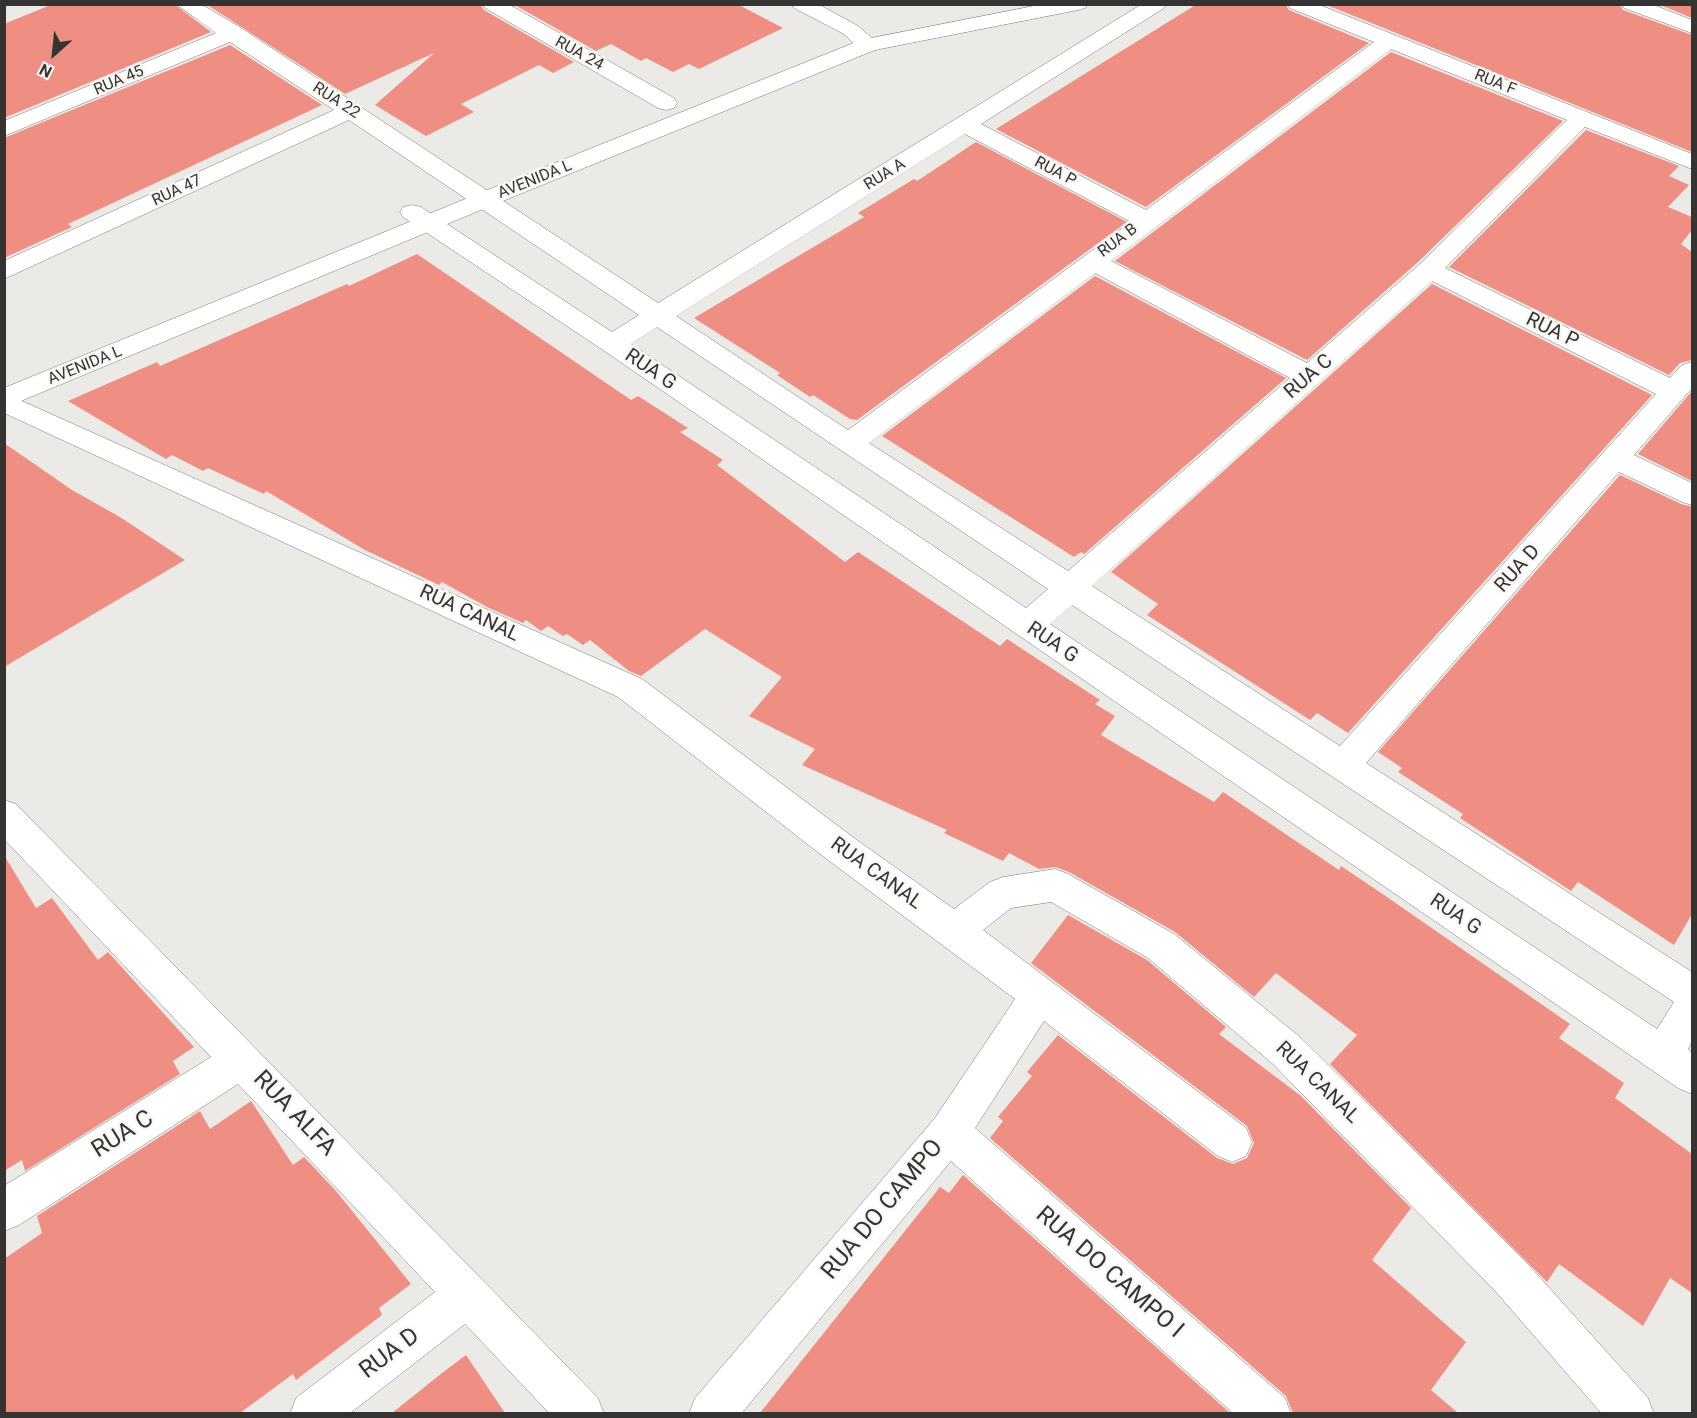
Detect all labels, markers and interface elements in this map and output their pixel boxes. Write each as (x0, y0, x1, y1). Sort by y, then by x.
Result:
north arrow (24, 24, 84, 84)
street label: RUA 24 (551, 33, 607, 75)
text: N (36, 59, 55, 82)
street label: RUA 45 (91, 62, 147, 100)
street label: RUA F (1471, 66, 1519, 100)
street label: RUA 22 (309, 79, 363, 123)
street label: RUA P (1031, 153, 1079, 191)
street label: RUA A (861, 155, 909, 195)
street label: AVENIDA L (495, 156, 575, 204)
street label: RUA 47 (149, 171, 205, 211)
street label: RUA B (1094, 220, 1142, 262)
street label: RUA P (1522, 308, 1582, 354)
street label: AVENIDA L (45, 342, 125, 390)
street label: RUA G (620, 344, 680, 396)
street label: RUA C (1280, 350, 1338, 404)
street label: RUA D (1490, 540, 1546, 598)
street label: RUA CANAL (415, 580, 523, 648)
street label: RUA G (1022, 617, 1082, 669)
street label: RUA CANAL (825, 833, 927, 915)
street label: RUA G (1425, 889, 1485, 941)
street label: RUA CANAL (1270, 1037, 1364, 1129)
street label: RUA ALFA (246, 1065, 342, 1163)
street label: RUA C (87, 1105, 159, 1165)
street label: RUA DO CAMPO (816, 1134, 950, 1286)
street label: RUA DO CAMPO I (1029, 1201, 1189, 1345)
street label: RUA D (354, 1322, 426, 1386)

